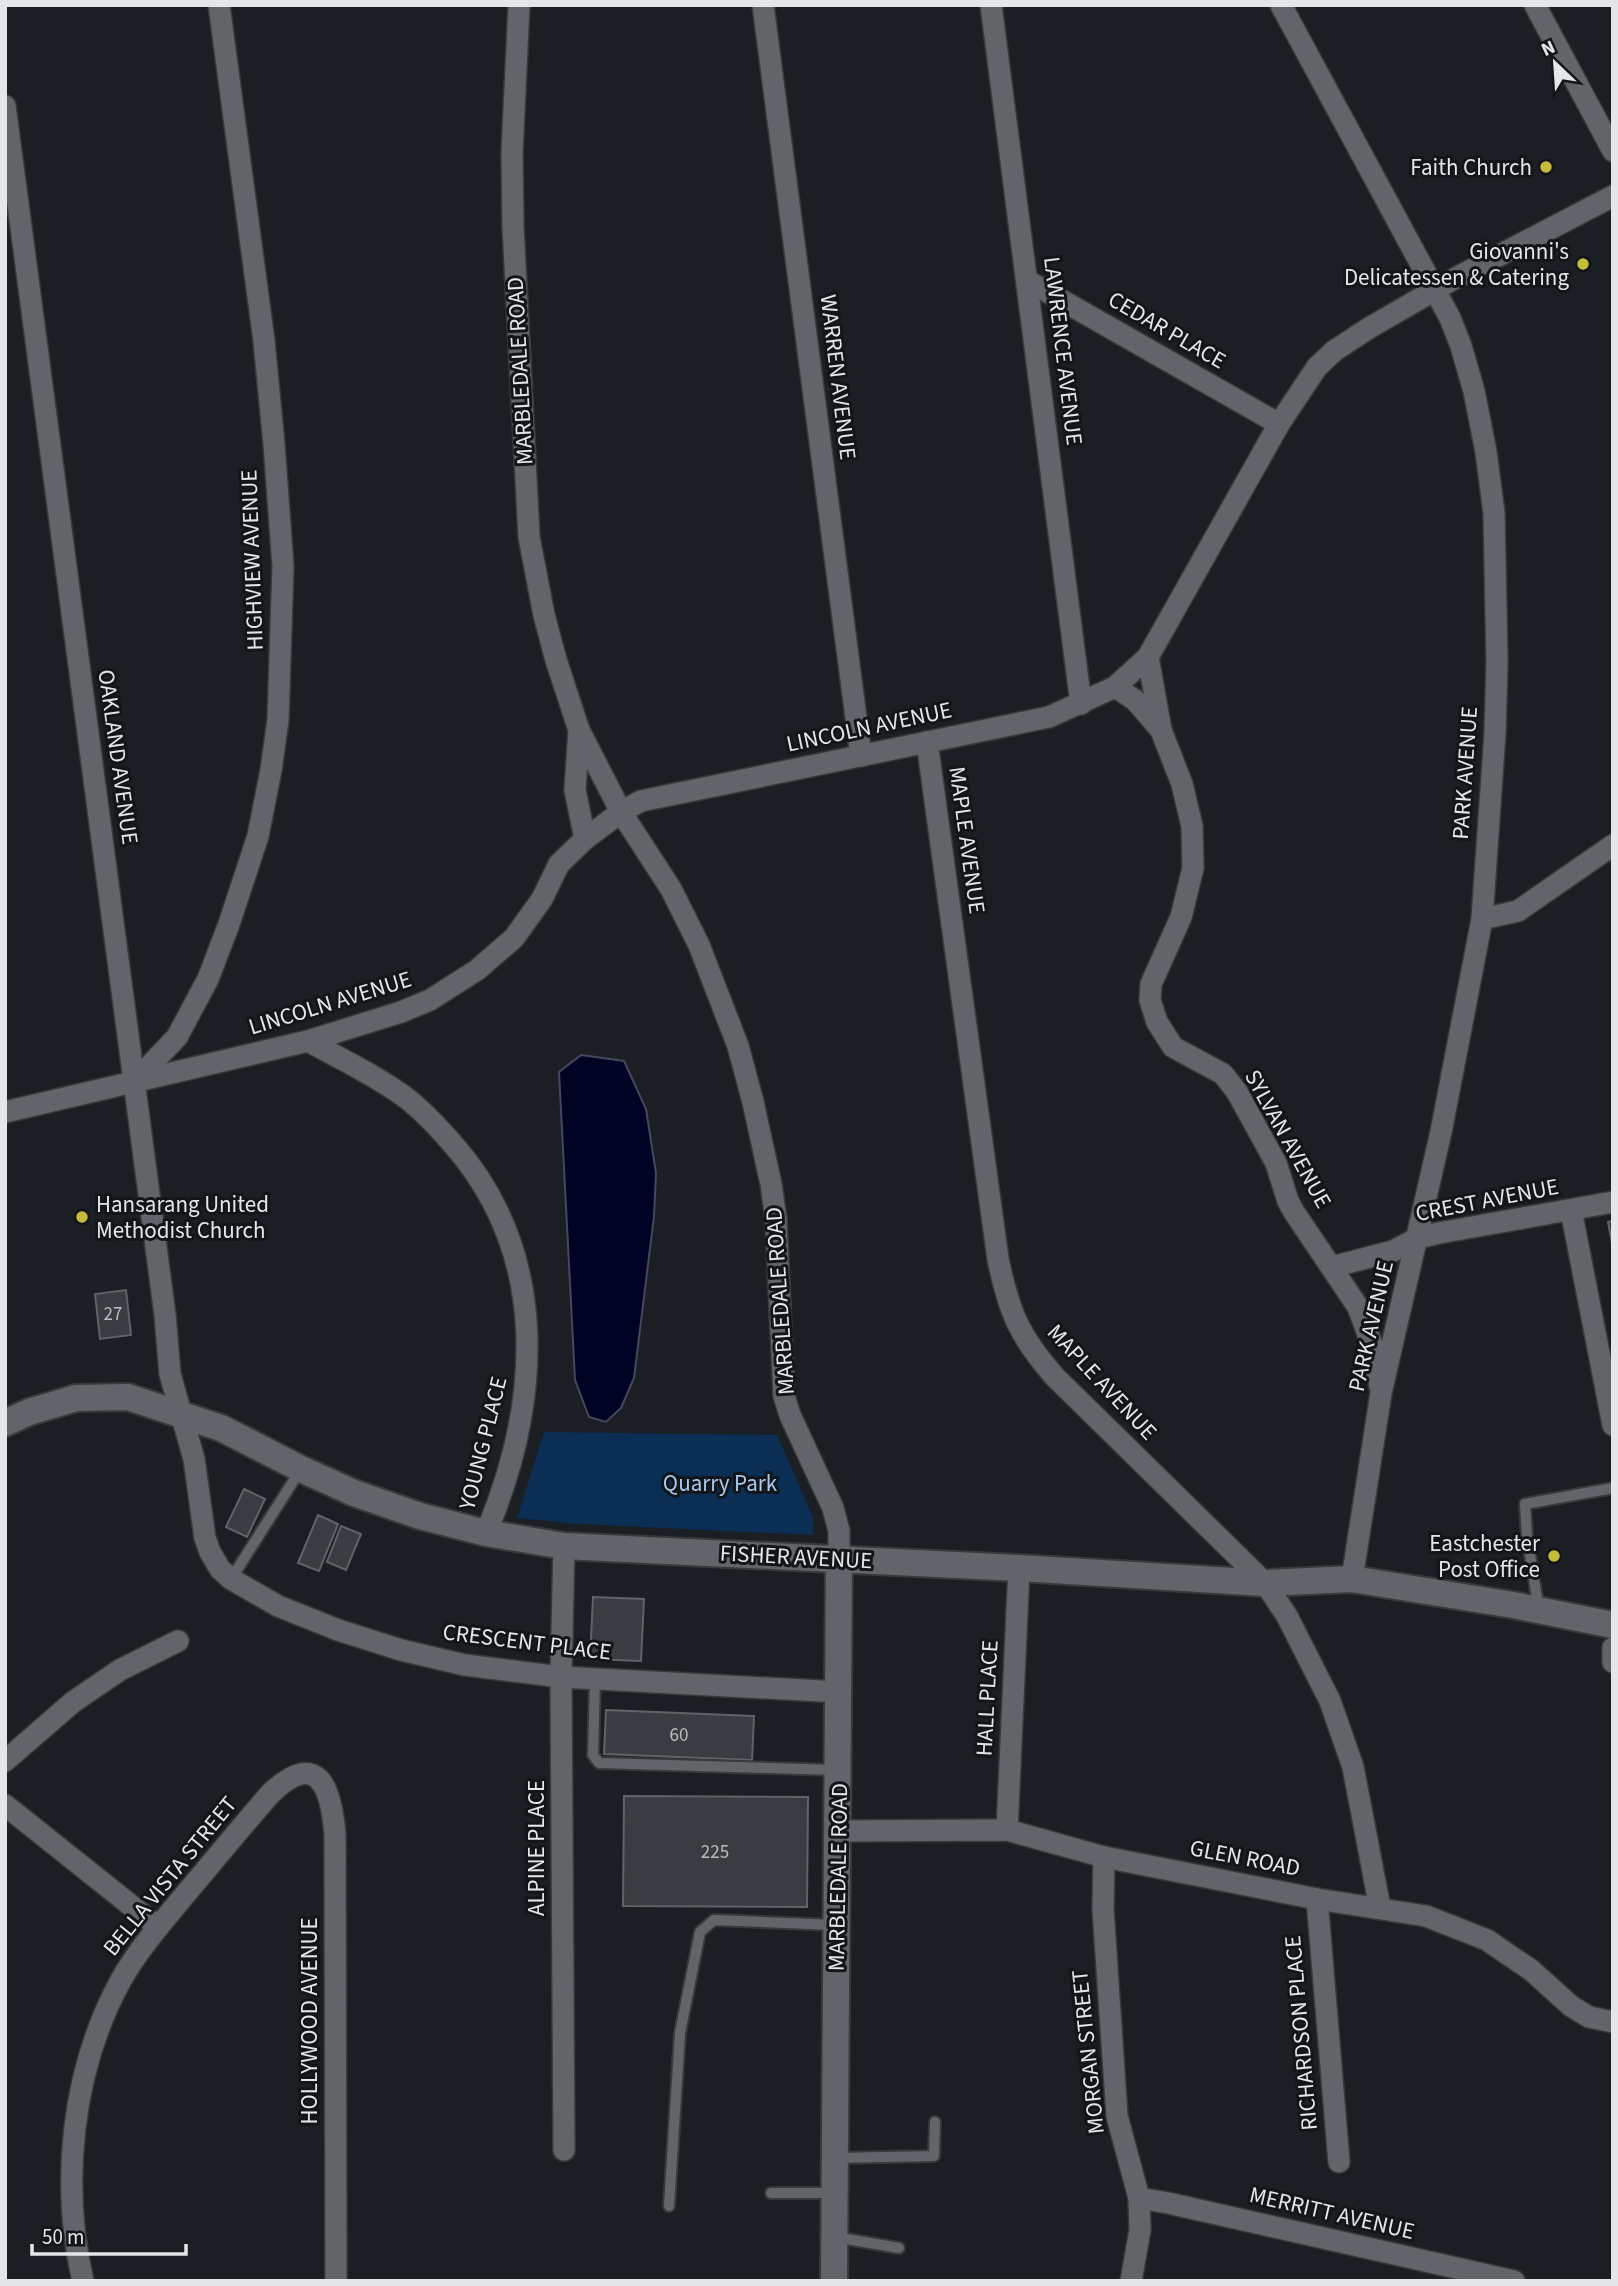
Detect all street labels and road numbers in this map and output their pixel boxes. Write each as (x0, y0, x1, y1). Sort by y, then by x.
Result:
street label: LAWRENCE AVENUE (1035, 255, 1091, 447)
street label: MARBLEDALE ROAD (499, 276, 541, 466)
street label: CEDAR PLACE (1102, 283, 1232, 377)
street label: WARREN AVENUE (811, 292, 865, 462)
street label: HIGHVIEW AVENUE (232, 469, 272, 651)
street label: OAKLAND AVENUE (89, 667, 147, 847)
street label: LINCOLN AVENUE (783, 693, 955, 761)
street label: PARK AVENUE (1444, 705, 1486, 841)
street label: MAPLE AVENUE (940, 764, 994, 916)
street label: LINCOLN AVENUE (245, 963, 415, 1043)
street label: SYLVAN AVENUE (1236, 1064, 1340, 1214)
street label: CREST AVENUE (1413, 1170, 1561, 1230)
street label: MARBLEDALE ROAD (757, 1206, 803, 1396)
street label: PARK AVENUE (1340, 1257, 1402, 1395)
street label: MAPLE AVENUE (1039, 1317, 1165, 1447)
street label: YOUNG PLACE (450, 1373, 515, 1514)
street label: FISHER AVENUE (719, 1537, 873, 1577)
street label: CRESCENT PLACE (441, 1615, 613, 1669)
street label: HALL PLACE (967, 1639, 1007, 1757)
street label: ALPINE PLACE (520, 1780, 553, 1916)
street label: MARBLEDALE ROAD (820, 1783, 856, 1971)
street label: BELLA VISTA STREET (95, 1789, 245, 1963)
street label: GLEN ROAD (1187, 1831, 1303, 1885)
street label: HOLLYWOOD AVENUE (293, 1917, 326, 2125)
street label: RICHARDSON PLACE (1276, 1934, 1326, 2132)
street label: MORGAN STREET (1063, 1968, 1113, 2136)
street label: MERRITT AVENUE (1246, 2178, 1418, 2248)

